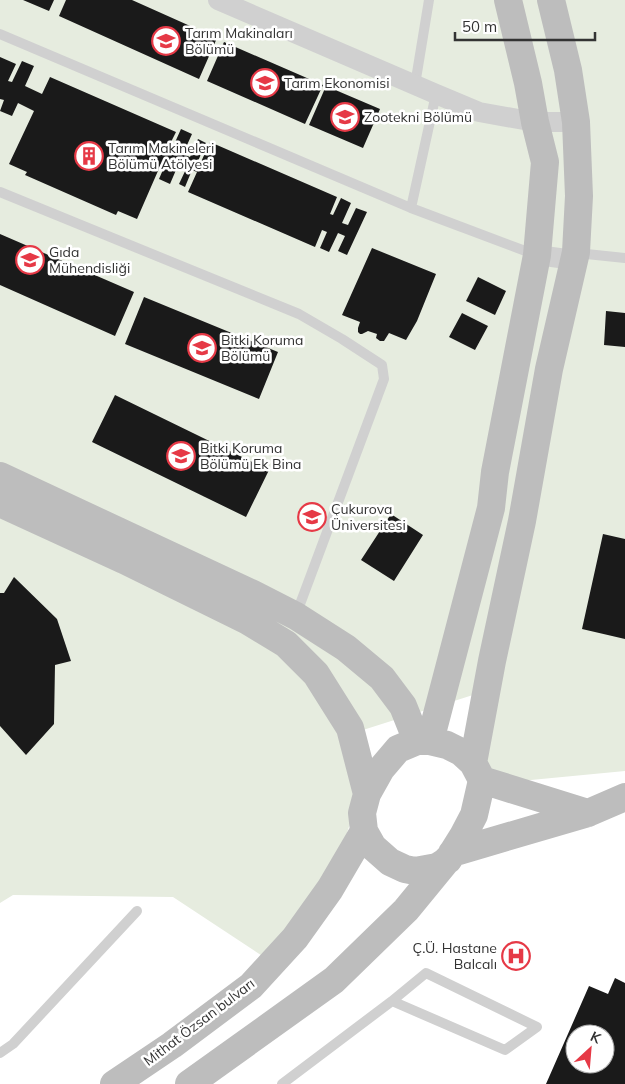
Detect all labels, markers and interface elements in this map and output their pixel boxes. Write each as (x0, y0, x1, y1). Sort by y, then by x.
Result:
scale bar (455, 10, 595, 42)
text: 50 m (462, 17, 497, 36)
place label: Tarım Makinaları Bölümü (185, 24, 293, 58)
school or university icon: Tarım Makinaları Bölümü (151, 26, 181, 56)
school or university icon: Tarım Ekonomisi (250, 68, 280, 98)
place label: Tarım Ekonomisi (284, 74, 390, 92)
school or university icon: Zootekni Bölümü (330, 102, 360, 132)
place label: Zootekni Bölümü (364, 108, 472, 126)
place label: Tarım Makineleri Bölümü Atölyesi (108, 139, 214, 173)
building icon: Tarım Makineleri Bölümü Atölyesi (74, 141, 104, 171)
place label: Gıda Mühendisliği (49, 243, 130, 277)
school or university icon: Gıda Mühendisliği (15, 245, 45, 275)
place label: Bitki Koruma Bölümü (221, 331, 304, 365)
school or university icon: Bitki Koruma Bölümü (187, 333, 217, 363)
place label: Bitki Koruma Bölümü Ek Bina (200, 439, 302, 473)
school or university icon: Bitki Koruma Bölümü Ek Bina (166, 441, 196, 471)
place label: Çukurova Üniversitesi (331, 500, 406, 534)
school or university icon: Çukurova Üniversitesi (297, 502, 327, 532)
place label: Ç.Ü. Hastane Balcalı (412, 939, 497, 973)
hospital icon: Ç.Ü. Hastane Balcalı (501, 941, 531, 971)
street label: Mithat Özsan bulvarı (140, 974, 258, 1070)
north arrow (565, 1024, 615, 1074)
text: K (588, 1027, 604, 1048)

